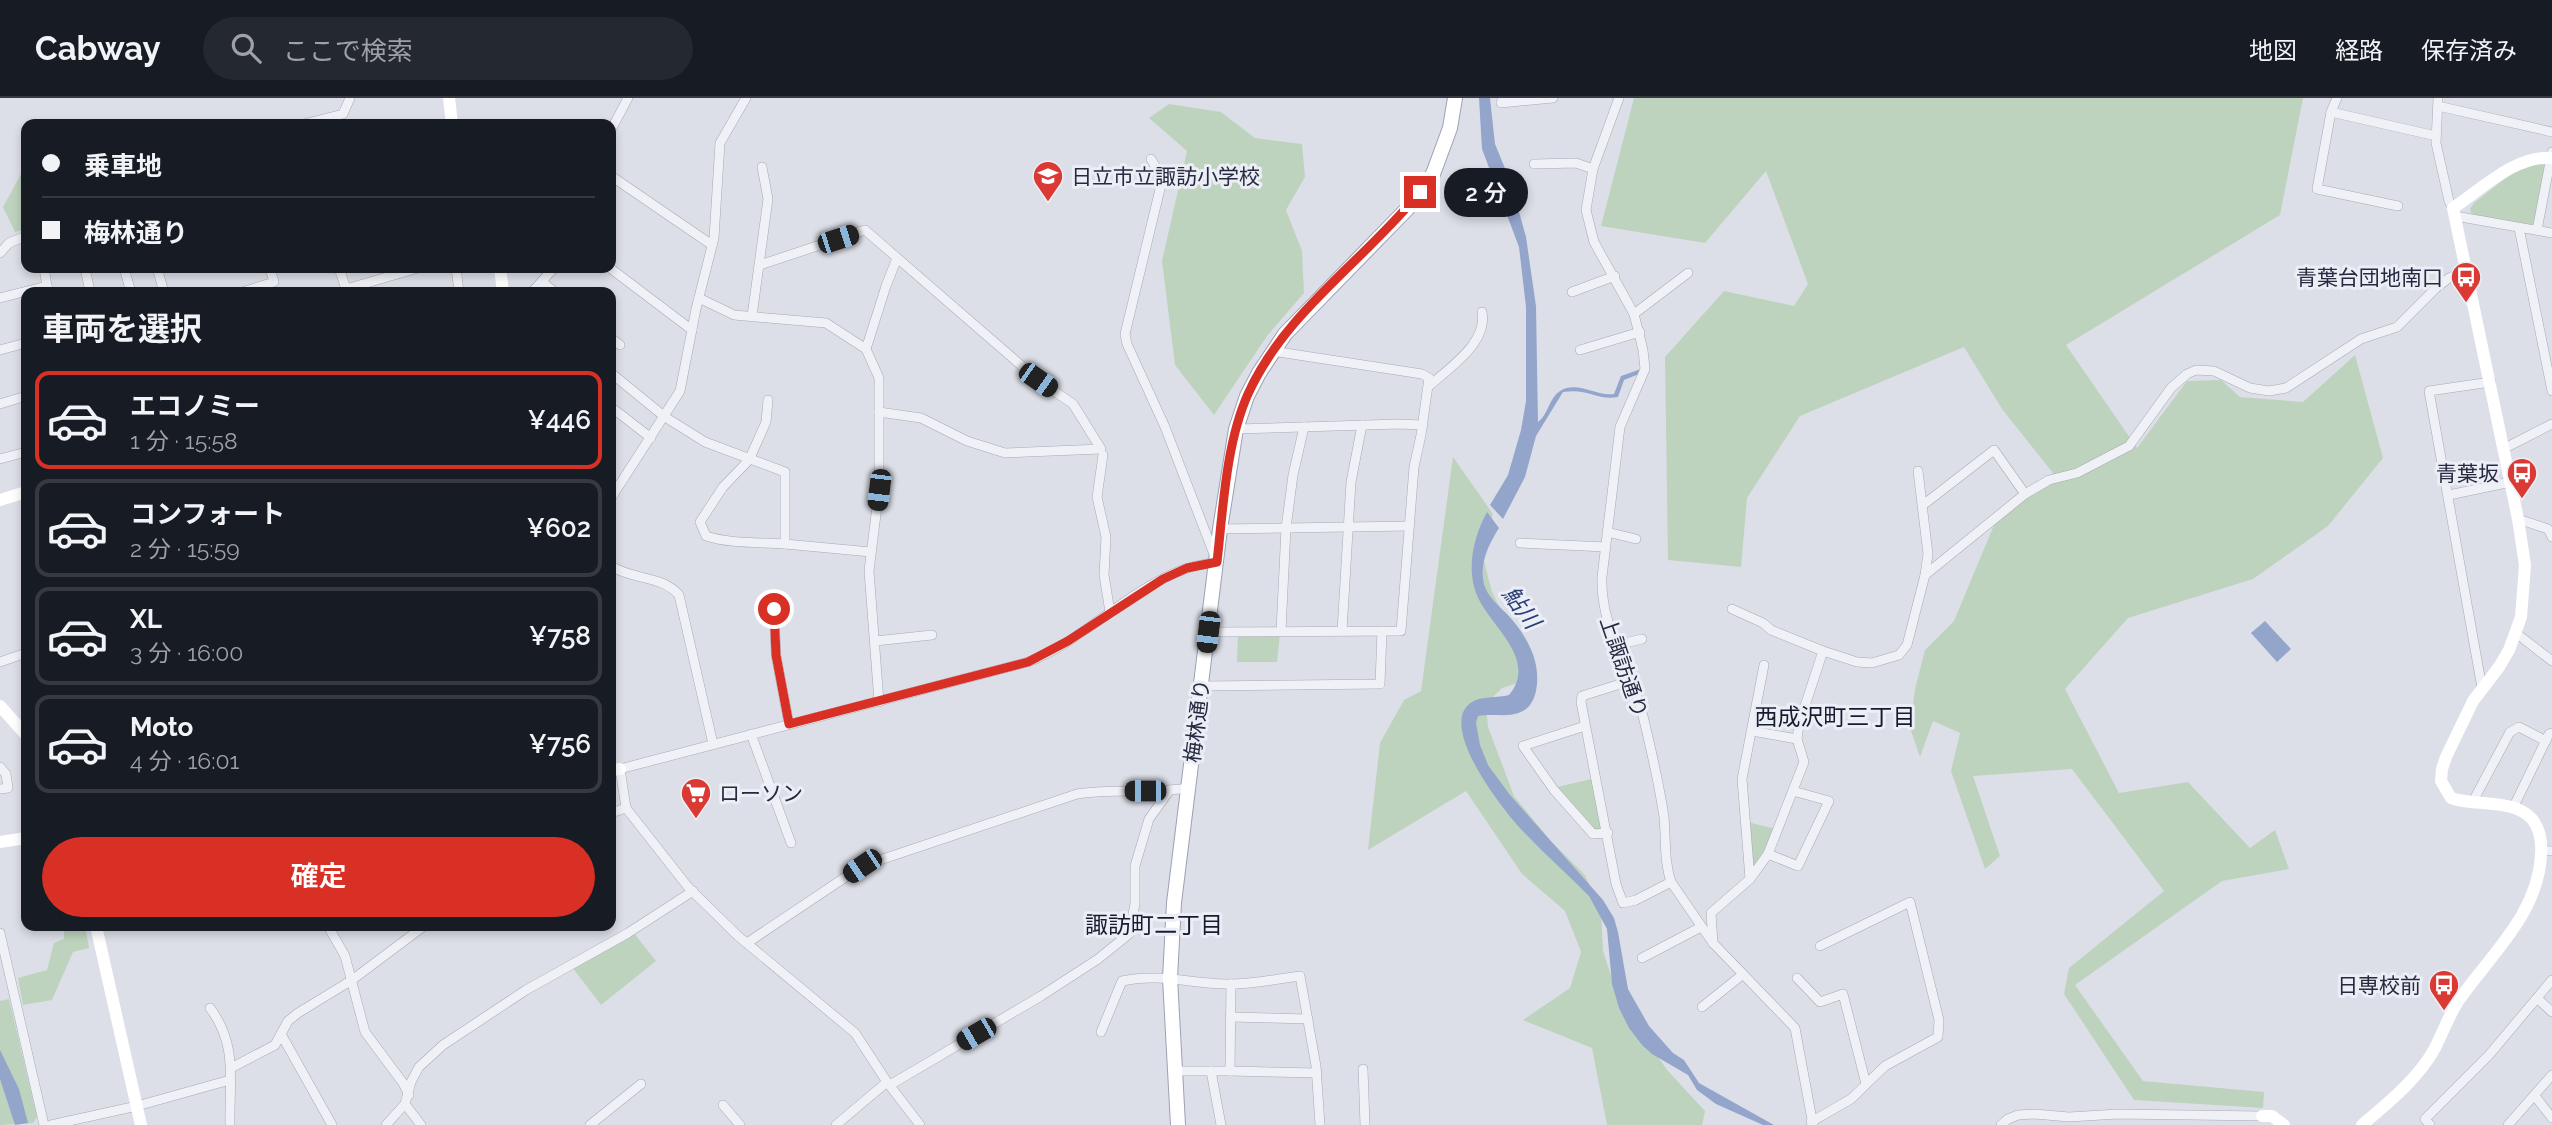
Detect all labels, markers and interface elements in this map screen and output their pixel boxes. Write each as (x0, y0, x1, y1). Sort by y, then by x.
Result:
search box (203, 17, 693, 80)
text: Cabway (35, 29, 161, 68)
icon: search (227, 29, 265, 67)
text: ここで検索 (283, 36, 413, 66)
text: 地図 (2249, 36, 2297, 65)
text: 経路 (2335, 36, 2383, 65)
text: 保存済み (2421, 36, 2517, 65)
text: 乗車地 (84, 151, 162, 181)
school or university icon: 日立市立諏訪小学校 (1031, 159, 1065, 203)
place label: 日立市立諏訪小学校 (1071, 164, 1260, 189)
callout: 2 分 (1444, 168, 1528, 217)
route end (1404, 176, 1436, 208)
text: 2 分 (1465, 179, 1507, 206)
text: 梅林通り (84, 218, 188, 248)
car (815, 223, 862, 255)
bus stop icon: 青葉台団地南口 (2449, 260, 2483, 304)
place label: 青葉台団地南口 (2296, 265, 2443, 290)
text: 車両を選択 (42, 310, 202, 347)
car (1015, 359, 1062, 401)
icon: car (46, 389, 109, 452)
text: エコノミー (130, 391, 260, 421)
text: ¥446 (528, 405, 591, 435)
text: 1 分 · 15:58 (130, 427, 238, 454)
bus stop icon: 青葉坂 (2505, 456, 2539, 500)
place label: 青葉坂 (2436, 461, 2499, 486)
car (867, 468, 892, 512)
icon: car (46, 497, 109, 560)
text: コンフォート (130, 499, 285, 529)
text: ¥602 (527, 513, 591, 543)
text: 2 分 · 15:59 (130, 535, 240, 562)
water label: 鮎川 (1498, 580, 1548, 636)
route start (758, 593, 790, 625)
text: XL (130, 604, 162, 634)
icon: car (46, 605, 109, 668)
car (1196, 610, 1221, 654)
street label: 上諏訪通り (1595, 613, 1653, 721)
text: ¥758 (529, 621, 591, 651)
text: 3 分 · 16:00 (130, 639, 243, 666)
street label: 梅林通り (1179, 678, 1215, 764)
district label: 西成沢町三丁目 (1755, 703, 1916, 730)
text: Moto (130, 712, 193, 742)
icon: car (46, 713, 109, 776)
text: ¥756 (529, 729, 591, 759)
text: 4 分 · 16:01 (130, 747, 239, 774)
supermarket icon: ローソン (679, 776, 713, 820)
place label: ローソン (719, 781, 803, 806)
car (1125, 781, 1167, 802)
button: 確定 (42, 837, 595, 917)
car (839, 846, 886, 886)
district label: 諏訪町二丁目 (1085, 911, 1223, 938)
bus stop icon: 日専校前 (2427, 968, 2461, 1012)
place label: 日専校前 (2337, 973, 2421, 998)
car (953, 1014, 1000, 1054)

